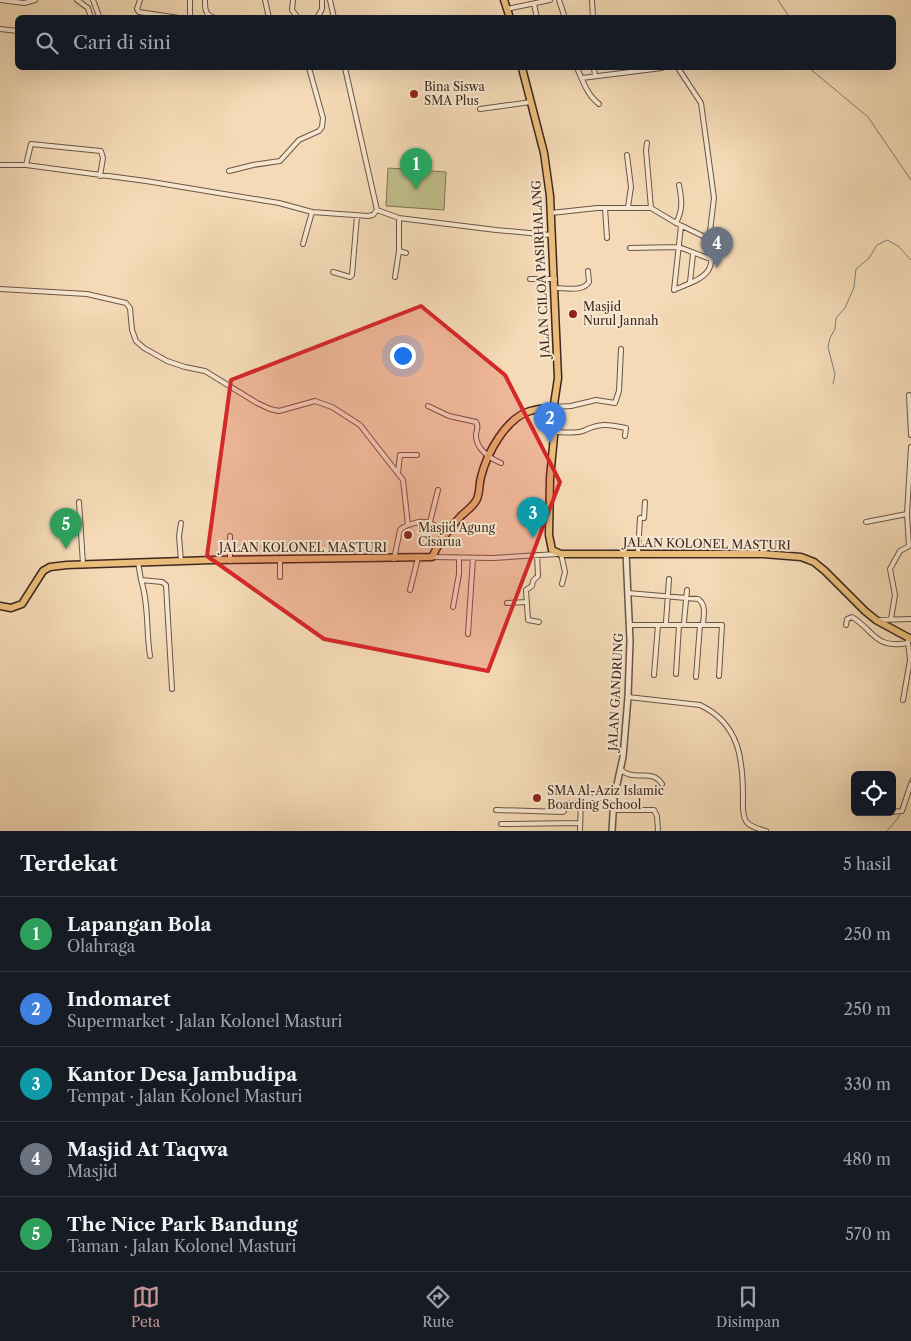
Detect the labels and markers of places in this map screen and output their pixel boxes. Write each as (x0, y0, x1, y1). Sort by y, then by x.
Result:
place label: Bina Siswa SMA Plus (424, 79, 485, 108)
marker: Bina Siswa SMA Plus (408, 88, 420, 100)
pin: 1 (400, 148, 432, 189)
pin: 4 (701, 227, 733, 268)
place label: Masjid Nurul Jannah (583, 299, 659, 328)
marker: Masjid Nurul Jannah (567, 308, 579, 320)
pin: 2 (534, 402, 566, 443)
pin: 3 (517, 497, 549, 538)
pin: 5 (50, 508, 82, 549)
place label: Masjid Agung Cisarua (418, 520, 496, 549)
marker: Masjid Agung Cisarua (402, 529, 414, 541)
place label: SMA Al-Aziz Islamic Boarding School (547, 783, 664, 812)
marker: SMA Al-Aziz Islamic Boarding School (531, 792, 543, 804)

